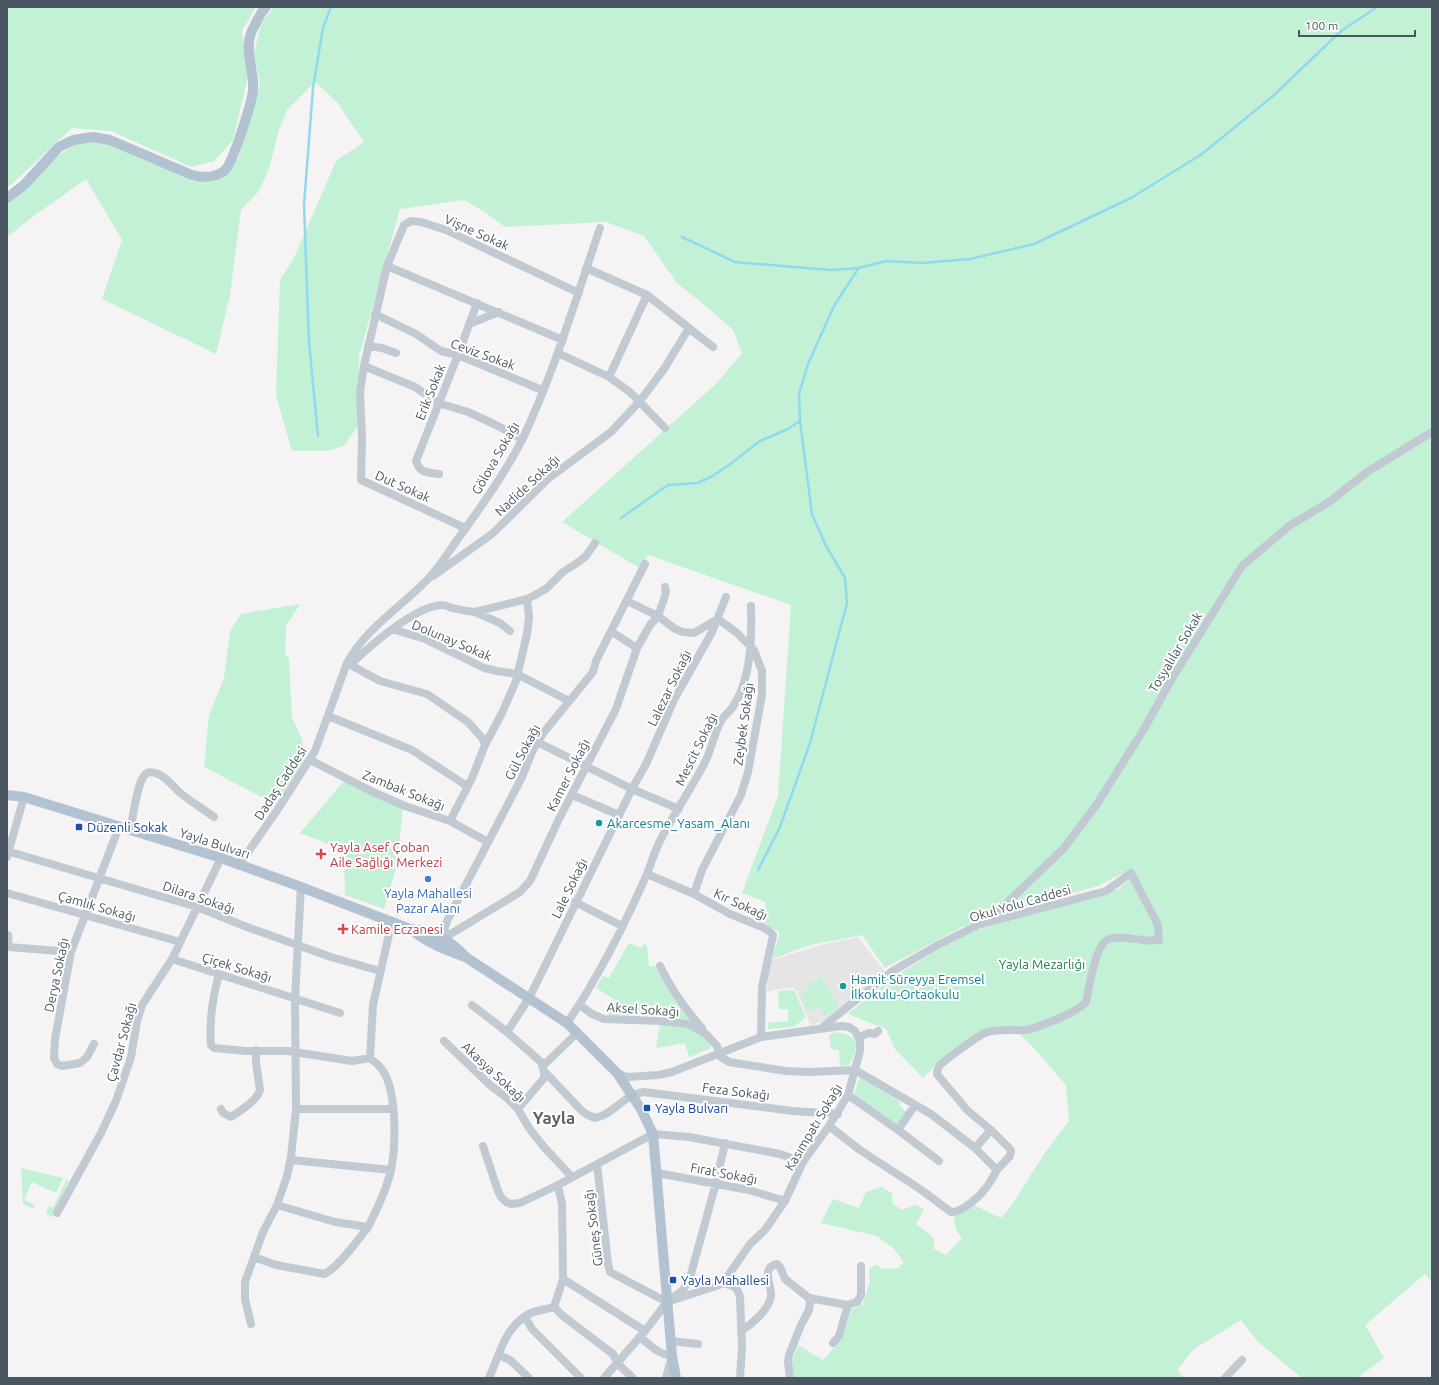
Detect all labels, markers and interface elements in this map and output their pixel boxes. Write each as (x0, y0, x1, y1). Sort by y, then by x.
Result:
scale bar (1299, 12, 1415, 38)
text: 100 m (1305, 19, 1338, 32)
street label: Vişne Sokak (443, 212, 512, 253)
street label: Ceviz Sokak (449, 336, 518, 372)
street label: Erik Sokak (412, 362, 448, 422)
street label: Gölova Sokağı (469, 419, 521, 497)
street label: Nadide Sokağı (492, 452, 562, 518)
street label: Dut Sokak (373, 468, 433, 505)
street label: Tosyalılar Sokak (1145, 609, 1205, 695)
street label: Dolunay Sokak (410, 617, 494, 663)
street label: Lalezar Sokağı (645, 648, 693, 728)
street label: Zeybek Sokağı (730, 682, 756, 766)
street label: Mescit Sokağı (672, 710, 720, 788)
street label: Gül Sokağı (502, 722, 542, 782)
street label: Kamer Sokağı (544, 737, 592, 813)
street label: Dadaş Caddesi (251, 744, 309, 822)
street label: Zambak Sokağı (361, 767, 447, 813)
place label: Akarcesme_Yasam_Alanı (607, 816, 750, 831)
marker: Akarcesme_Yasam_Alanı (594, 818, 604, 828)
place label: Düzenli Sokak (87, 820, 168, 834)
marker: Düzenli Sokak (74, 822, 84, 832)
street label: Yayla Bulvarı (178, 825, 252, 861)
place label: Yayla Asef Çoban Aile Sağlığı Merkezi (330, 840, 442, 869)
marker: Yayla Asef Çoban Aile Sağlığı Merkezi (315, 848, 327, 860)
street label: Lale Sokağı (548, 856, 590, 920)
marker: Yayla Mahallesi Pazar Alanı (423, 874, 433, 884)
street label: Dilara Sokağı (161, 878, 237, 916)
street label: Okul Yolu Caddesi (968, 882, 1072, 924)
street label: Kır Sokağı (712, 885, 770, 923)
place label: Yayla Mahallesi Pazar Alanı (384, 886, 472, 915)
street label: Çamlık Sokağı (56, 888, 138, 924)
place label: Kamile Eczanesi (351, 922, 443, 936)
marker: Kamile Eczanesi (338, 924, 348, 934)
street label: Derya Sokağı (41, 936, 71, 1014)
street label: Çiçek Sokağı (200, 950, 274, 984)
park label: Yayla Mezarlığı (999, 957, 1085, 971)
place label: Hamit Süreyya Eremsel İlkokulu-Ortaokulu (851, 972, 985, 1001)
marker: Hamit Süreyya Eremsel İlkokulu-Ortaokulu (838, 981, 848, 991)
street label: Aksel Sokağı (606, 999, 680, 1019)
street label: Çavdar Sokağı (104, 1001, 138, 1083)
street label: Akasya Sokağı (459, 1039, 529, 1105)
street label: Feza Sokağı (701, 1080, 771, 1102)
street label: Kasımpatı Sokağı (782, 1081, 844, 1173)
place label: Yayla Bulvarı (655, 1101, 728, 1115)
marker: Yayla Bulvarı (642, 1103, 652, 1113)
district label: Yayla (533, 1108, 575, 1127)
street label: Fırat Sokağı (689, 1160, 759, 1186)
street label: Güneş Sokağı (581, 1189, 605, 1267)
place label: Yayla Mahallesi (681, 1273, 769, 1287)
marker: Yayla Mahallesi (668, 1275, 678, 1285)

